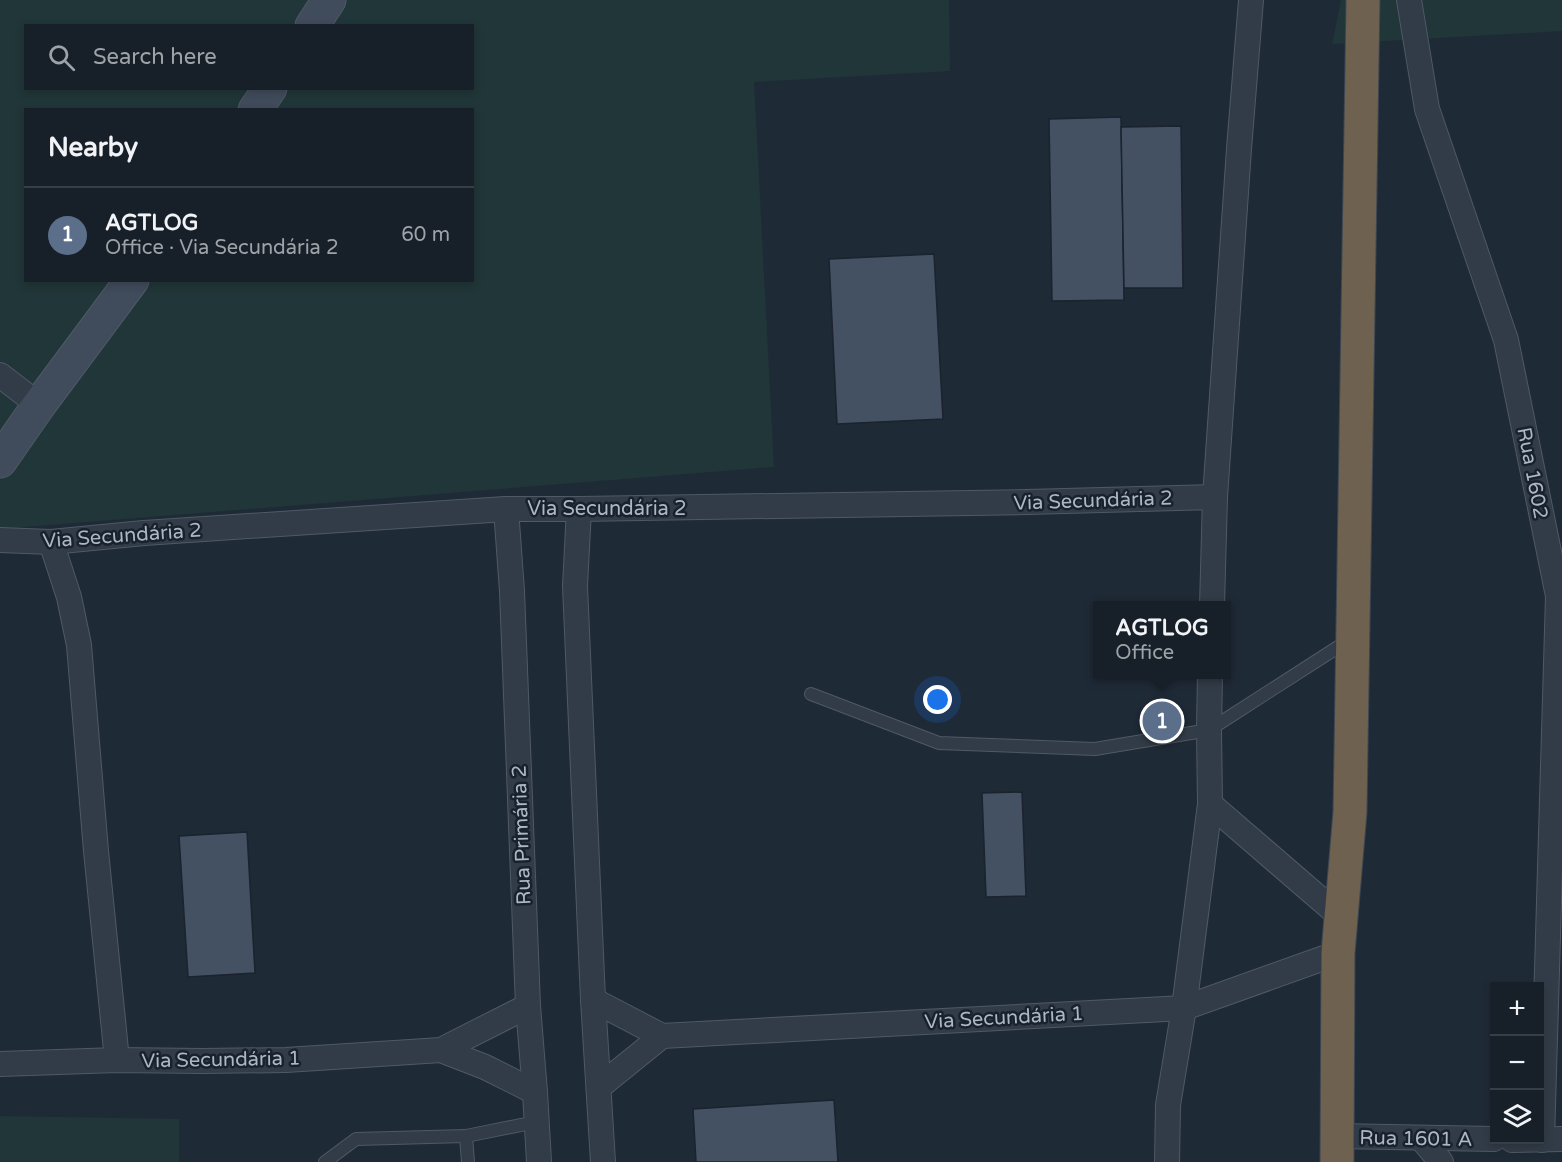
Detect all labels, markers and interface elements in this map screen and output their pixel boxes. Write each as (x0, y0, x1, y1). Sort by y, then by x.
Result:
search box (24, 24, 474, 90)
icon: search (45, 41, 78, 74)
text: Search here (93, 44, 217, 70)
text: Nearby (48, 132, 138, 163)
text: AGTLOG (105, 210, 198, 236)
text: 1 (61, 223, 74, 247)
text: 60 m (401, 223, 450, 247)
text: Office · Via Secundária 2 (105, 236, 339, 260)
street label: Rua 1602 (1511, 425, 1553, 521)
street label: Via Secundária 2 (1013, 486, 1173, 516)
street label: Via Secundária 2 (527, 497, 687, 521)
street label: Via Secundária 2 (42, 518, 202, 554)
popup (1093, 601, 1231, 679)
text: AGTLOG (1115, 615, 1209, 641)
text: Office (1115, 641, 1174, 665)
your location (923, 685, 952, 714)
pin: 1 (1142, 698, 1182, 744)
street label: Rua Primária 2 (508, 765, 536, 905)
map controls (1490, 982, 1544, 1144)
button: + (1490, 982, 1544, 1036)
street label: Via Secundária 1 (924, 1002, 1084, 1034)
button: − (1490, 1036, 1544, 1090)
street label: Via Secundária 1 (141, 1047, 301, 1073)
button: layers (1490, 1090, 1544, 1144)
street label: Rua 1601 A (1359, 1126, 1473, 1152)

